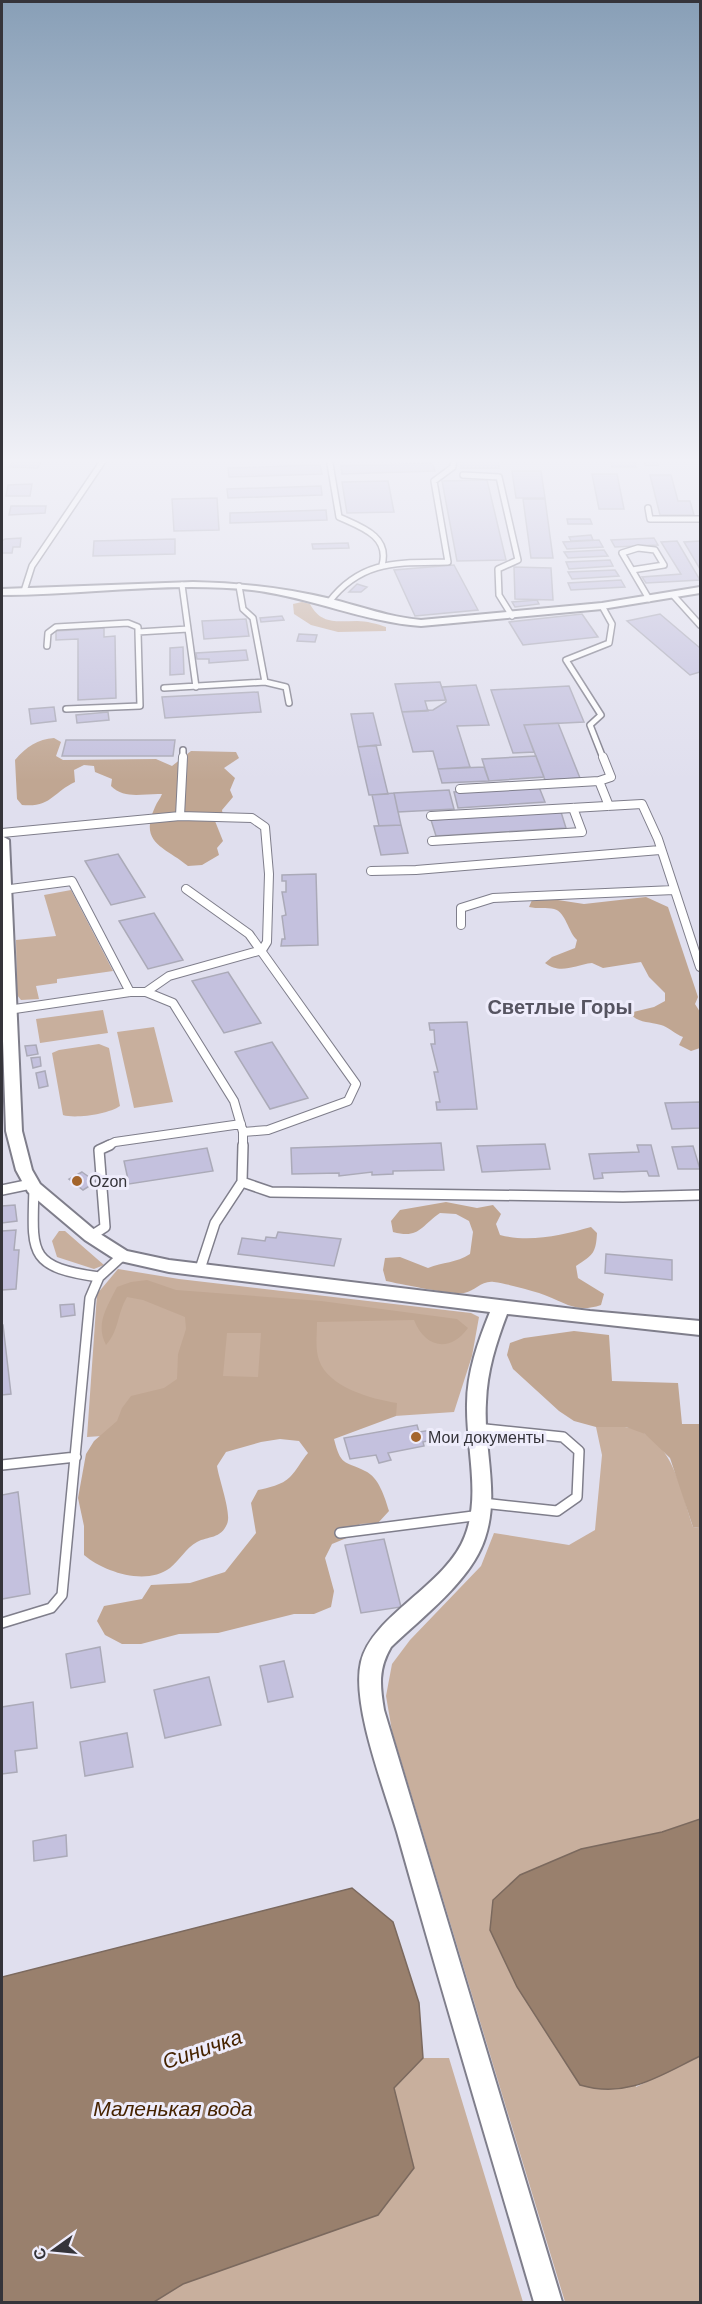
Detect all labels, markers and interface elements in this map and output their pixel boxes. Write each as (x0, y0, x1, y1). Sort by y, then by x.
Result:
district label: Светлые Горы (487, 996, 633, 1018)
place label: Ozon (89, 1173, 127, 1190)
marker: Ozon (70, 1174, 84, 1188)
place label: Мои документы (428, 1429, 545, 1446)
marker: Мои документы (409, 1430, 423, 1444)
water label: Синичка (159, 2025, 245, 2073)
water label: Маленькая вода (93, 2097, 253, 2120)
north arrow (24, 2220, 84, 2280)
text: С (30, 2246, 50, 2262)

